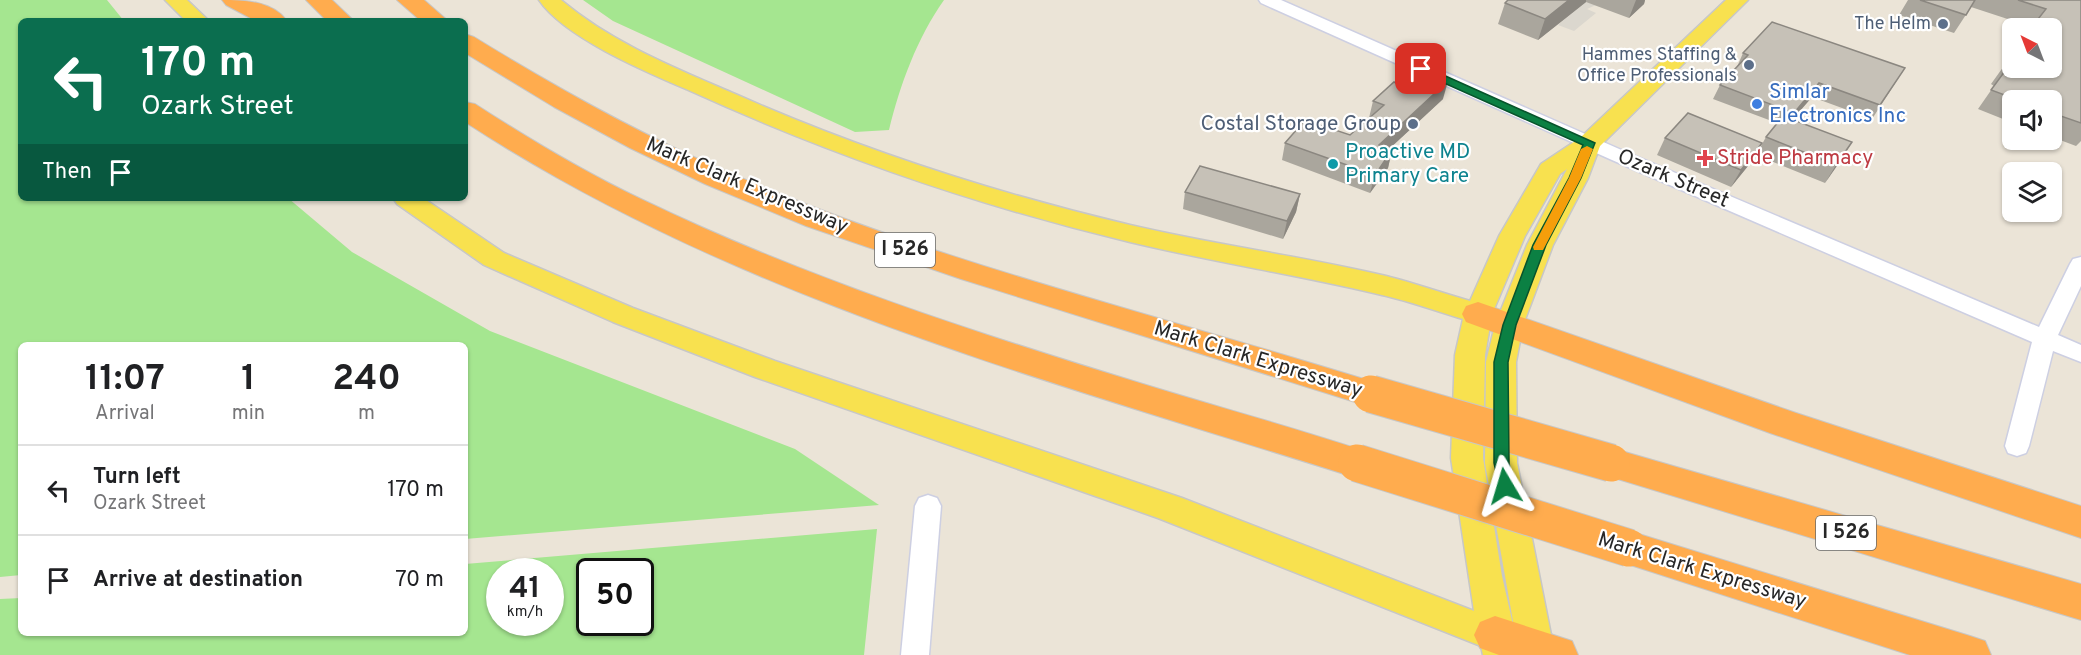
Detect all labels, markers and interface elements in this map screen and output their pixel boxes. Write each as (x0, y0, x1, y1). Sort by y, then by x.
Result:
place label: The Helm (1854, 13, 1931, 36)
marker: The Helm (1936, 17, 1950, 31)
north arrow (2002, 18, 2062, 78)
map controls (2002, 18, 2062, 222)
text: 170 m (141, 38, 255, 91)
icon: left (42, 42, 120, 120)
pin (1395, 43, 1446, 94)
place label: Hammes Staffing & Office Professionals (1577, 44, 1737, 88)
icon: arrive (1404, 52, 1437, 85)
marker: Hammes Staffing & Office Professionals (1742, 58, 1756, 72)
place label: Simlar Electronics Inc (1769, 79, 1906, 130)
text: Ozark Street (141, 90, 294, 124)
button: sound (2002, 90, 2062, 150)
marker: Simlar Electronics Inc (1750, 97, 1764, 111)
place label: Costal Storage Group (1201, 111, 1401, 138)
marker: Costal Storage Group (1406, 117, 1420, 131)
street label: Mark Clark Expressway (642, 131, 852, 241)
place label: Proactive MD Primary Care (1345, 139, 1470, 190)
street label: Ozark Street (1613, 143, 1733, 215)
place label: Stride Pharmacy (1717, 145, 1873, 172)
marker: Stride Pharmacy (1698, 151, 1712, 165)
icon: arrive (104, 156, 137, 189)
marker: Proactive MD Primary Care (1326, 157, 1340, 171)
text: Then (42, 159, 92, 186)
button: layers (2002, 162, 2062, 222)
road number: I 526 (875, 233, 935, 267)
street label: Mark Clark Expressway (1150, 315, 1366, 405)
text: 11:07 (85, 357, 165, 403)
text: 1 (241, 357, 256, 403)
text: 240 (332, 357, 401, 403)
text: Arrival (95, 401, 155, 427)
text: min (232, 401, 265, 427)
text: m (358, 401, 375, 427)
position arrow (1473, 454, 1537, 518)
text: Turn left (93, 464, 181, 491)
icon: left (42, 474, 75, 507)
text: 170 m (387, 477, 444, 504)
text: Ozark Street (93, 491, 206, 517)
road number: I 526 (1816, 516, 1876, 550)
street label: Mark Clark Expressway (1594, 526, 1810, 616)
speed limit sign: 50 (576, 558, 654, 636)
icon: arrive (42, 564, 75, 597)
text: Arrive at destination (93, 567, 303, 594)
text: 70 m (395, 567, 444, 594)
text: 41 (509, 571, 541, 608)
text: km/h (507, 603, 543, 622)

